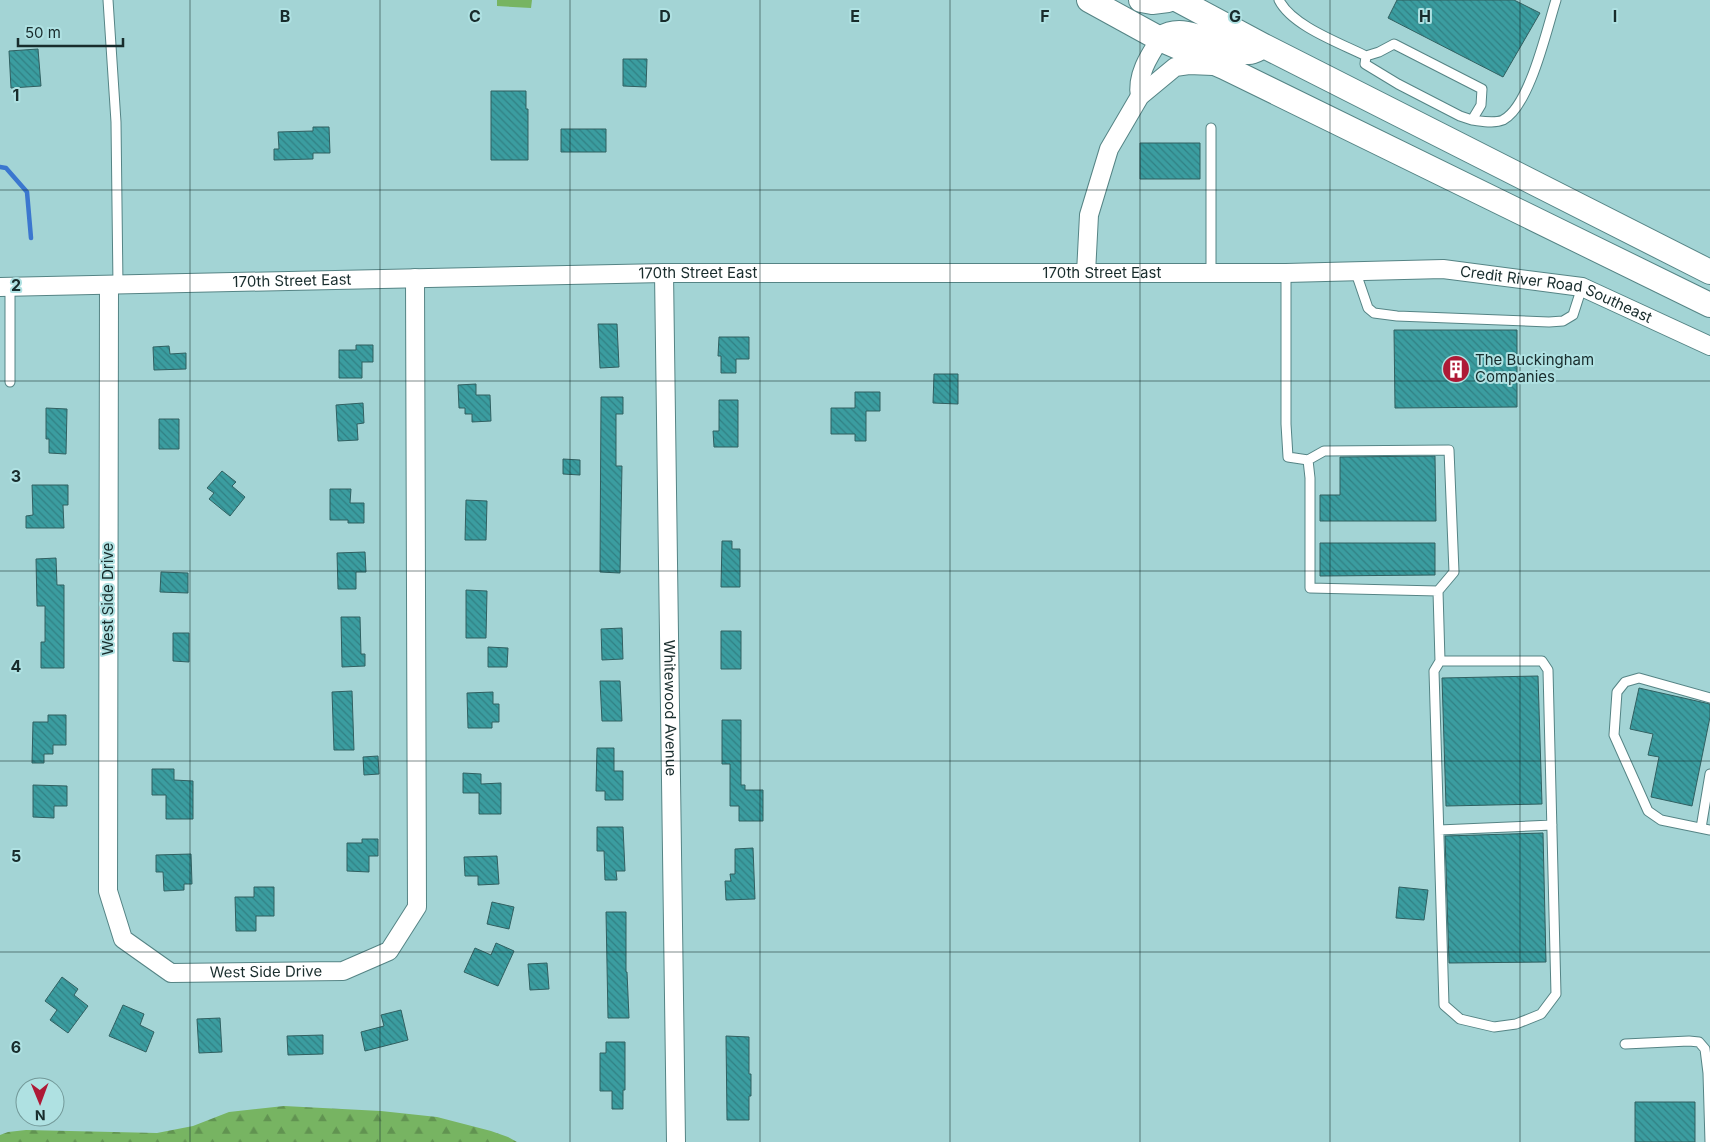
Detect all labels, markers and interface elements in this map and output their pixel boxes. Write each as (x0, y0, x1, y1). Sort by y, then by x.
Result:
text: B (280, 6, 290, 26)
text: C (469, 6, 481, 26)
text: D (659, 6, 671, 26)
text: E (850, 6, 860, 26)
text: F (1040, 6, 1050, 26)
text: G (1229, 6, 1241, 26)
text: H (1419, 6, 1431, 26)
text: I (1613, 6, 1617, 26)
scale bar (18, 15, 122, 47)
text: 50 m (25, 23, 61, 42)
text: 1 (13, 85, 19, 105)
street label: Credit River Road Southeast (1459, 261, 1655, 327)
street label: 170th Street East (638, 263, 757, 283)
street label: 170th Street East (1042, 263, 1161, 282)
street label: 170th Street East (232, 270, 352, 291)
text: 2 (11, 275, 21, 295)
place label: The Buckingham Companies (1475, 350, 1594, 386)
building icon: The Buckingham Companies (1441, 354, 1471, 384)
text: 3 (11, 466, 21, 486)
street label: West Side Drive (98, 543, 117, 655)
street label: Whitewood Avenue (660, 639, 681, 776)
text: 4 (11, 656, 22, 676)
text: 5 (11, 846, 21, 866)
street label: West Side Drive (210, 961, 322, 982)
text: 6 (11, 1037, 21, 1057)
north arrow (15, 1077, 65, 1127)
text: N (35, 1107, 46, 1124)

